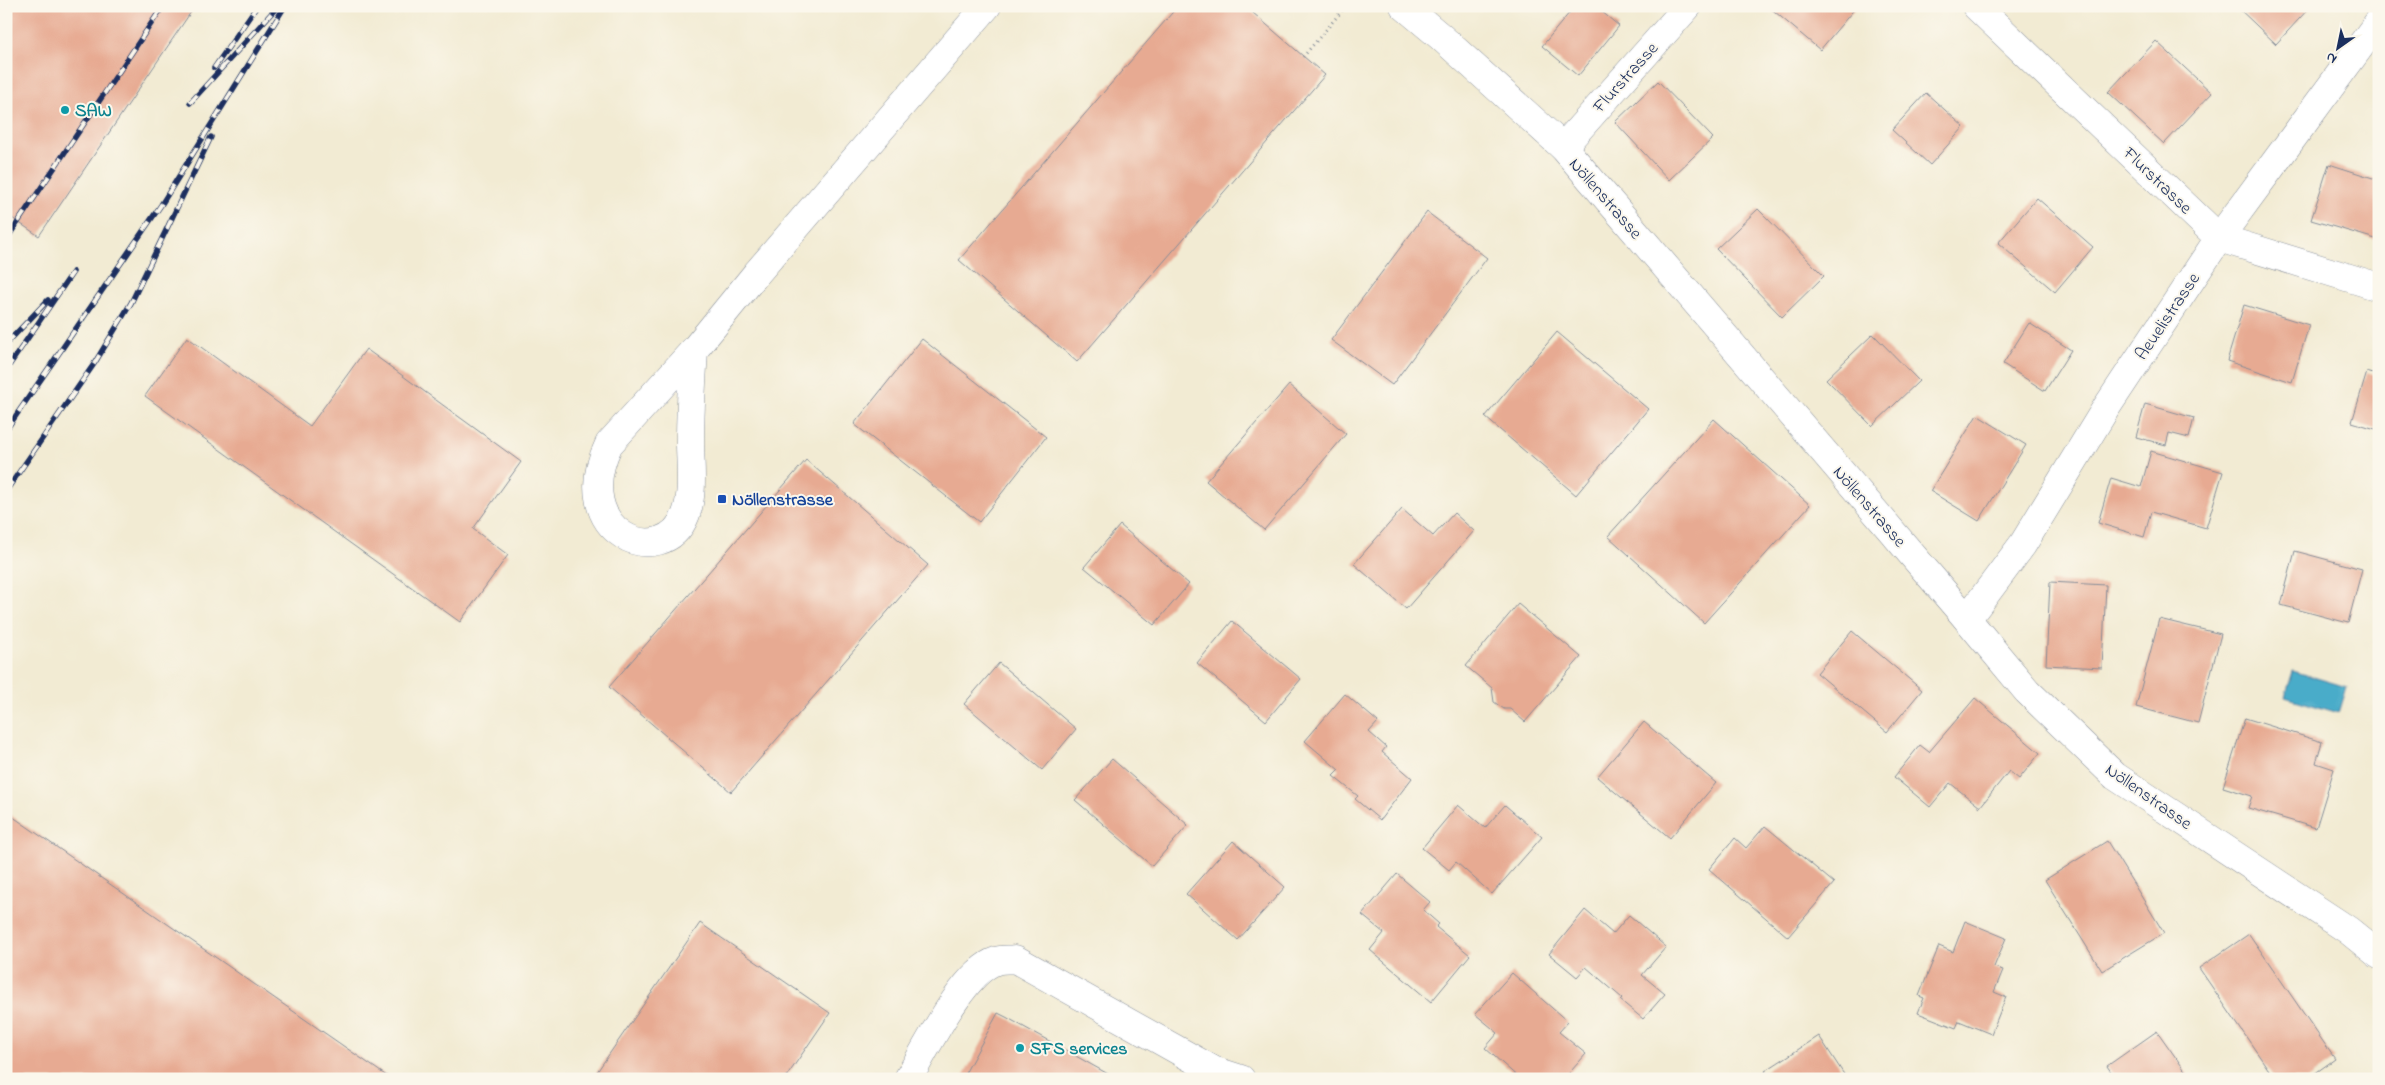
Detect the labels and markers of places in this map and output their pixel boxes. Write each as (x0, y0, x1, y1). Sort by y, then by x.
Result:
place label: SAW (75, 99, 112, 125)
marker: SAW (59, 104, 71, 116)
place label: Nöllenstrasse (732, 488, 834, 514)
marker: Nöllenstrasse (716, 493, 728, 505)
place label: SFS services (1030, 1037, 1128, 1063)
marker: SFS services (1014, 1042, 1026, 1054)

